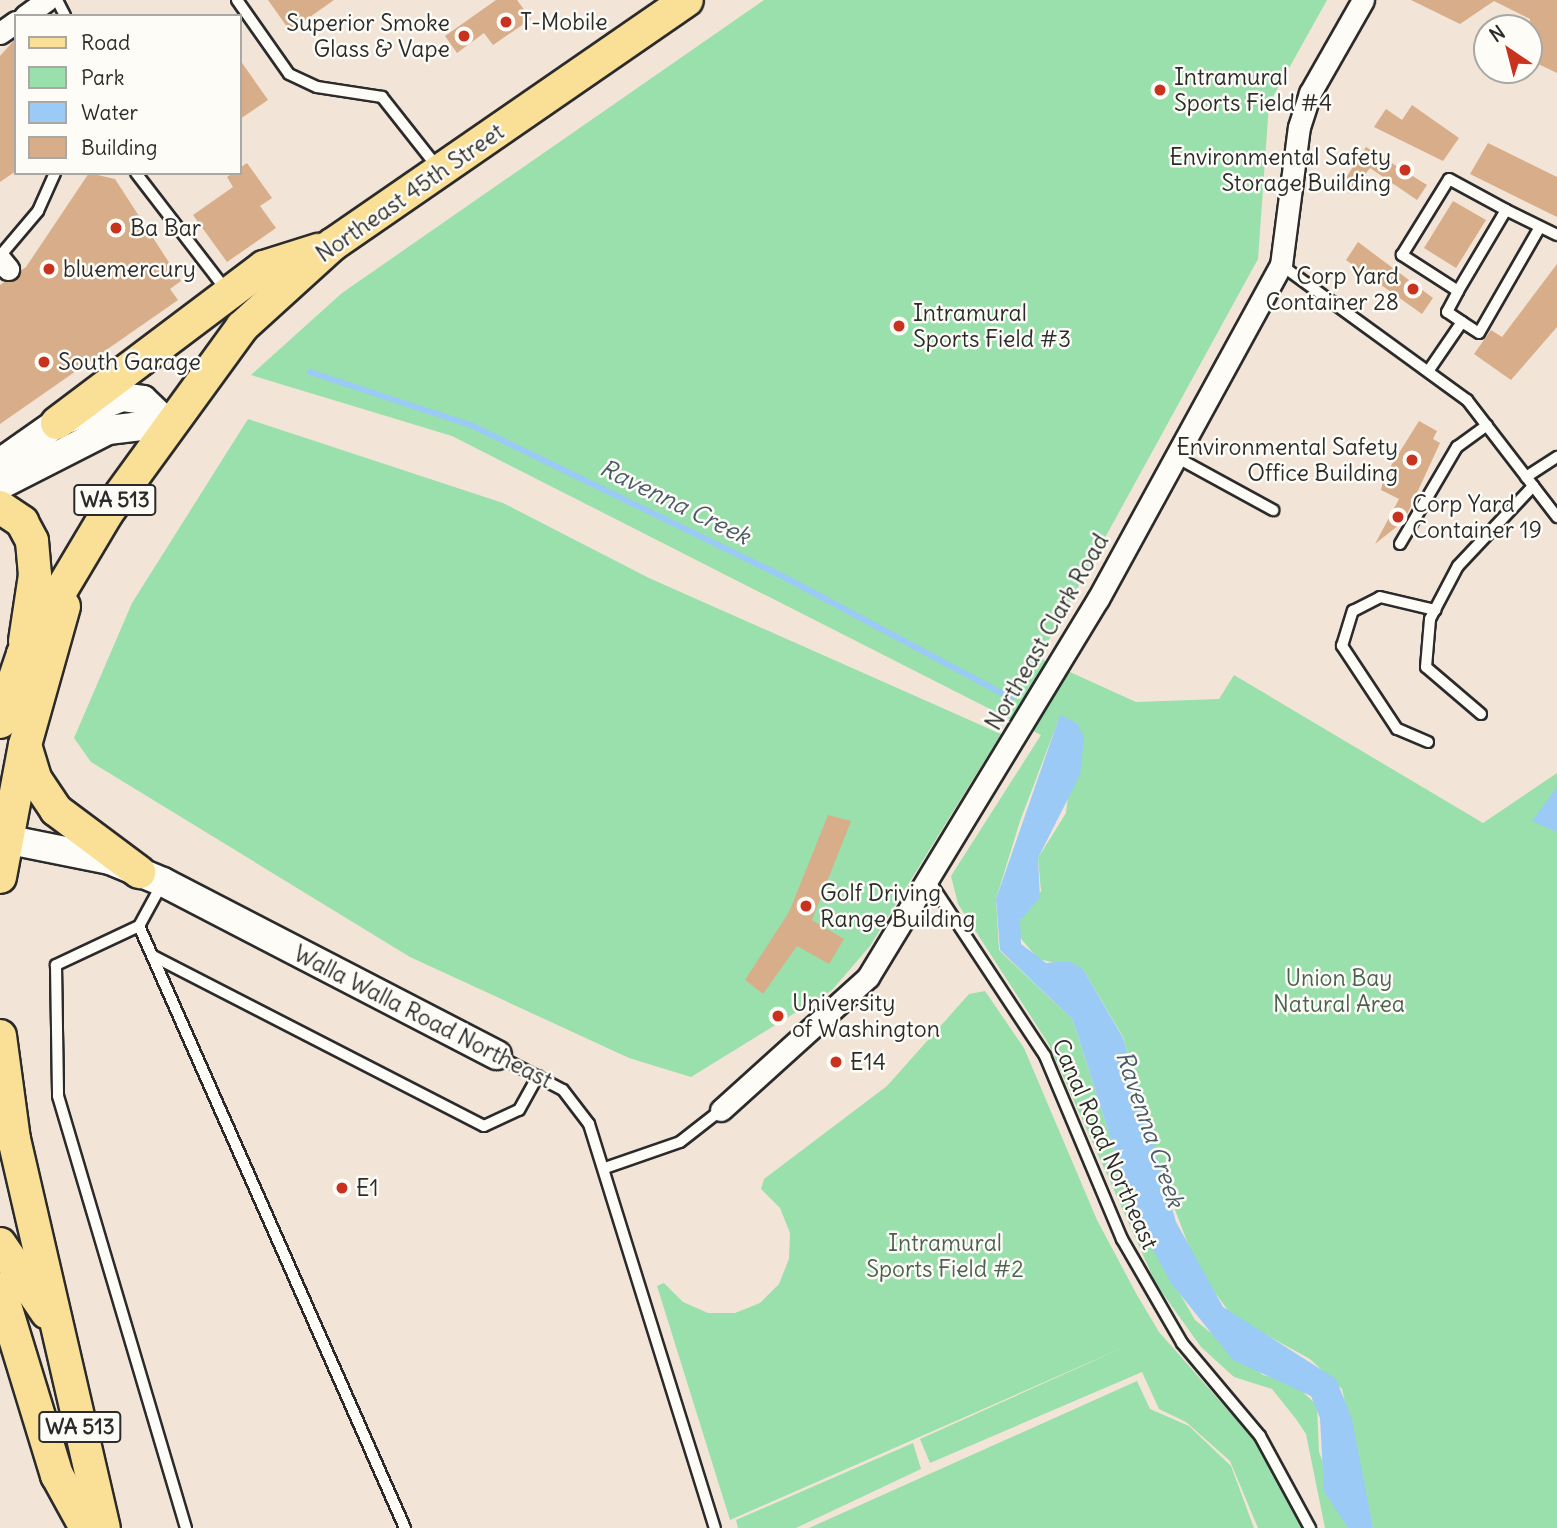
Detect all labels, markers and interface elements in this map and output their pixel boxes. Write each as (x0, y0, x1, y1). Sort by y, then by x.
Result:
place label: T-Mobile (520, 8, 608, 36)
place label: Superior Smoke Glass & Vape (286, 9, 450, 63)
legend (14, 14, 242, 175)
marker: T-Mobile (498, 14, 514, 30)
north arrow (1473, 14, 1543, 84)
text: N (1485, 20, 1509, 47)
marker: Superior Smoke Glass & Vape (456, 28, 472, 44)
text: Road (81, 29, 130, 56)
place label: Intramural Sports Field #4 (1174, 63, 1332, 117)
text: Park (81, 64, 124, 91)
marker: Intramural Sports Field #4 (1152, 82, 1168, 98)
text: Water (81, 99, 138, 126)
street label: Northeast 45th Street (311, 118, 509, 268)
text: Building (81, 134, 157, 161)
place label: Environmental Safety Storage Building (1169, 143, 1391, 197)
marker: Environmental Safety Storage Building (1397, 162, 1413, 178)
place label: Ba Bar (130, 214, 201, 242)
marker: Ba Bar (108, 220, 124, 236)
place label: bluemercury (63, 255, 196, 283)
marker: bluemercury (41, 261, 57, 277)
place label: Corp Yard Container 28 (1266, 262, 1399, 316)
marker: Corp Yard Container 28 (1405, 281, 1421, 297)
place label: Intramural Sports Field #3 (913, 299, 1071, 353)
marker: Intramural Sports Field #3 (891, 318, 907, 334)
place label: South Garage (58, 348, 201, 376)
marker: South Garage (36, 354, 52, 370)
place label: Environmental Safety Office Building (1176, 433, 1398, 487)
marker: Environmental Safety Office Building (1404, 452, 1420, 468)
water label: Ravenna Creek (595, 453, 755, 551)
road number: WA 513 (73, 482, 157, 518)
place label: Corp Yard Container 19 (1412, 490, 1542, 544)
marker: Corp Yard Container 19 (1390, 509, 1406, 525)
street label: Northeast Clark Road (980, 529, 1114, 735)
place label: Golf Driving Range Building (820, 879, 975, 933)
marker: Golf Driving Range Building (798, 898, 814, 914)
street label: Walla Walla Road Northeast (289, 940, 557, 1094)
park label: Union Bay Natural Area (1273, 964, 1405, 1018)
place label: University of Washington (792, 989, 940, 1043)
marker: University of Washington (770, 1008, 786, 1024)
street label: Canal Road Northeast (1046, 1035, 1164, 1253)
water label: Ravenna Creek (1110, 1047, 1190, 1211)
place label: E14 (850, 1048, 886, 1076)
marker: E14 (828, 1054, 844, 1070)
place label: E1 (356, 1174, 379, 1202)
marker: E1 (334, 1180, 350, 1196)
park label: Intramural Sports Field #2 (866, 1229, 1024, 1283)
road number: WA 513 (38, 1410, 122, 1444)

